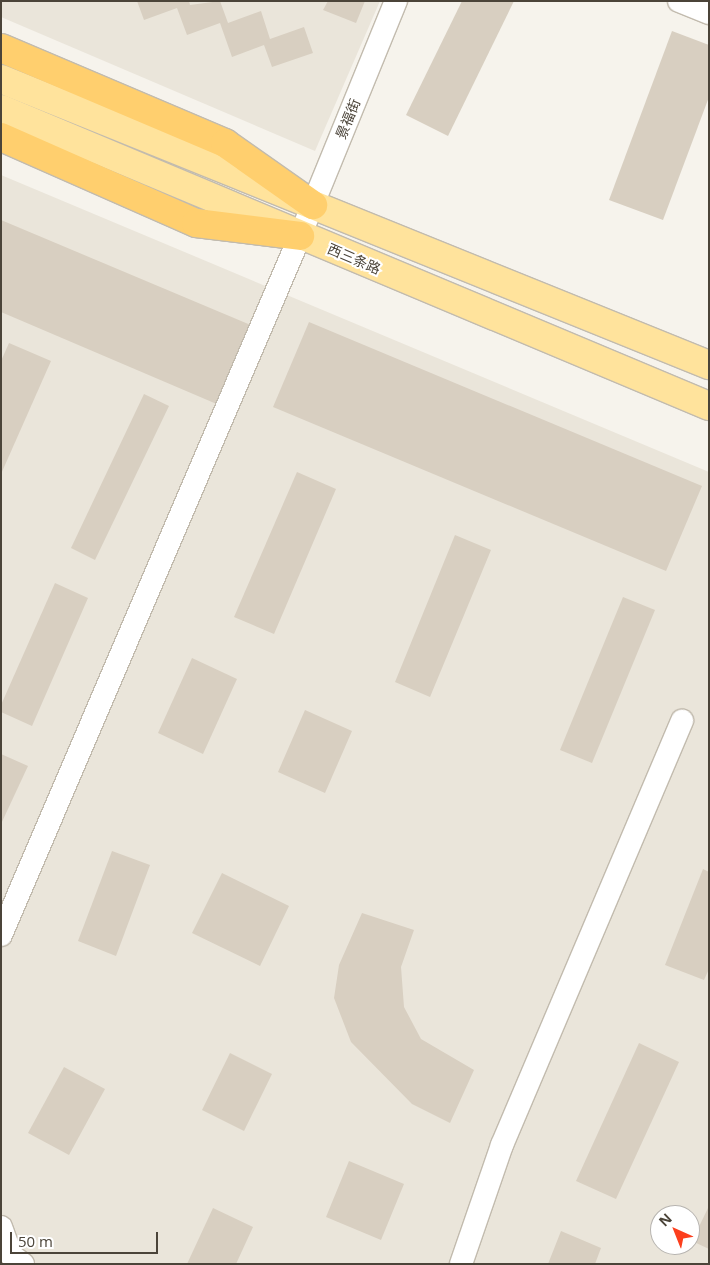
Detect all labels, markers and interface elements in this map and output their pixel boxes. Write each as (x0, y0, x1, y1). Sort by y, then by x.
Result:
street label: 景福街 (332, 96, 364, 142)
street label: 西三条路 (325, 240, 383, 278)
north arrow (650, 1205, 700, 1255)
text: N (654, 1209, 676, 1230)
scale bar (12, 1222, 160, 1254)
text: 50 m (18, 1231, 53, 1251)

